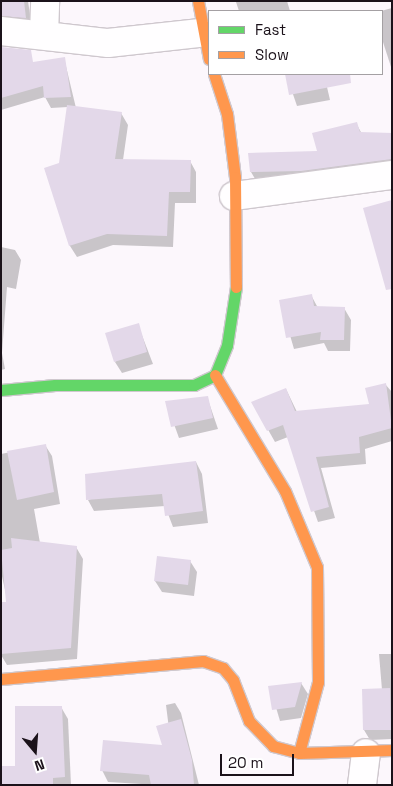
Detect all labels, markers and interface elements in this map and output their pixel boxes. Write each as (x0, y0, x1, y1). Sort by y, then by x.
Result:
legend (208, 10, 383, 75)
text: Fast (255, 20, 286, 39)
text: Slow (255, 45, 289, 64)
north arrow (10, 726, 60, 776)
scale bar (223, 744, 297, 776)
text: 20 m (228, 753, 263, 772)
text: N (32, 755, 47, 775)

